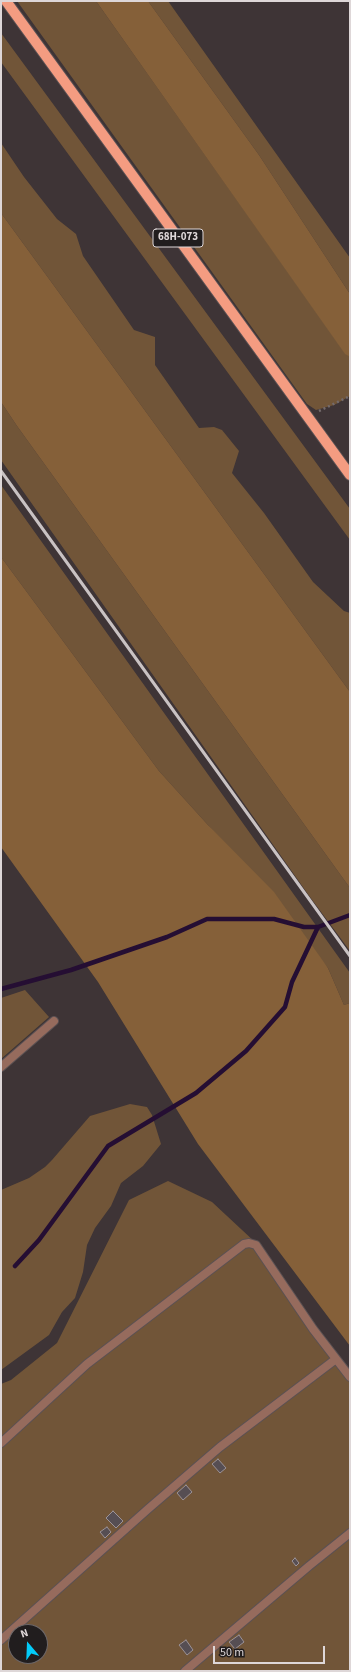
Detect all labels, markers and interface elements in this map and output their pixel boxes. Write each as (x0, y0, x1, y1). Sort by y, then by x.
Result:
road number: 68Н-073 (153, 229, 203, 247)
north arrow (8, 1624, 48, 1664)
text: N (18, 1625, 30, 1641)
scale bar (215, 1638, 327, 1664)
text: 50 m (220, 1644, 244, 1661)

